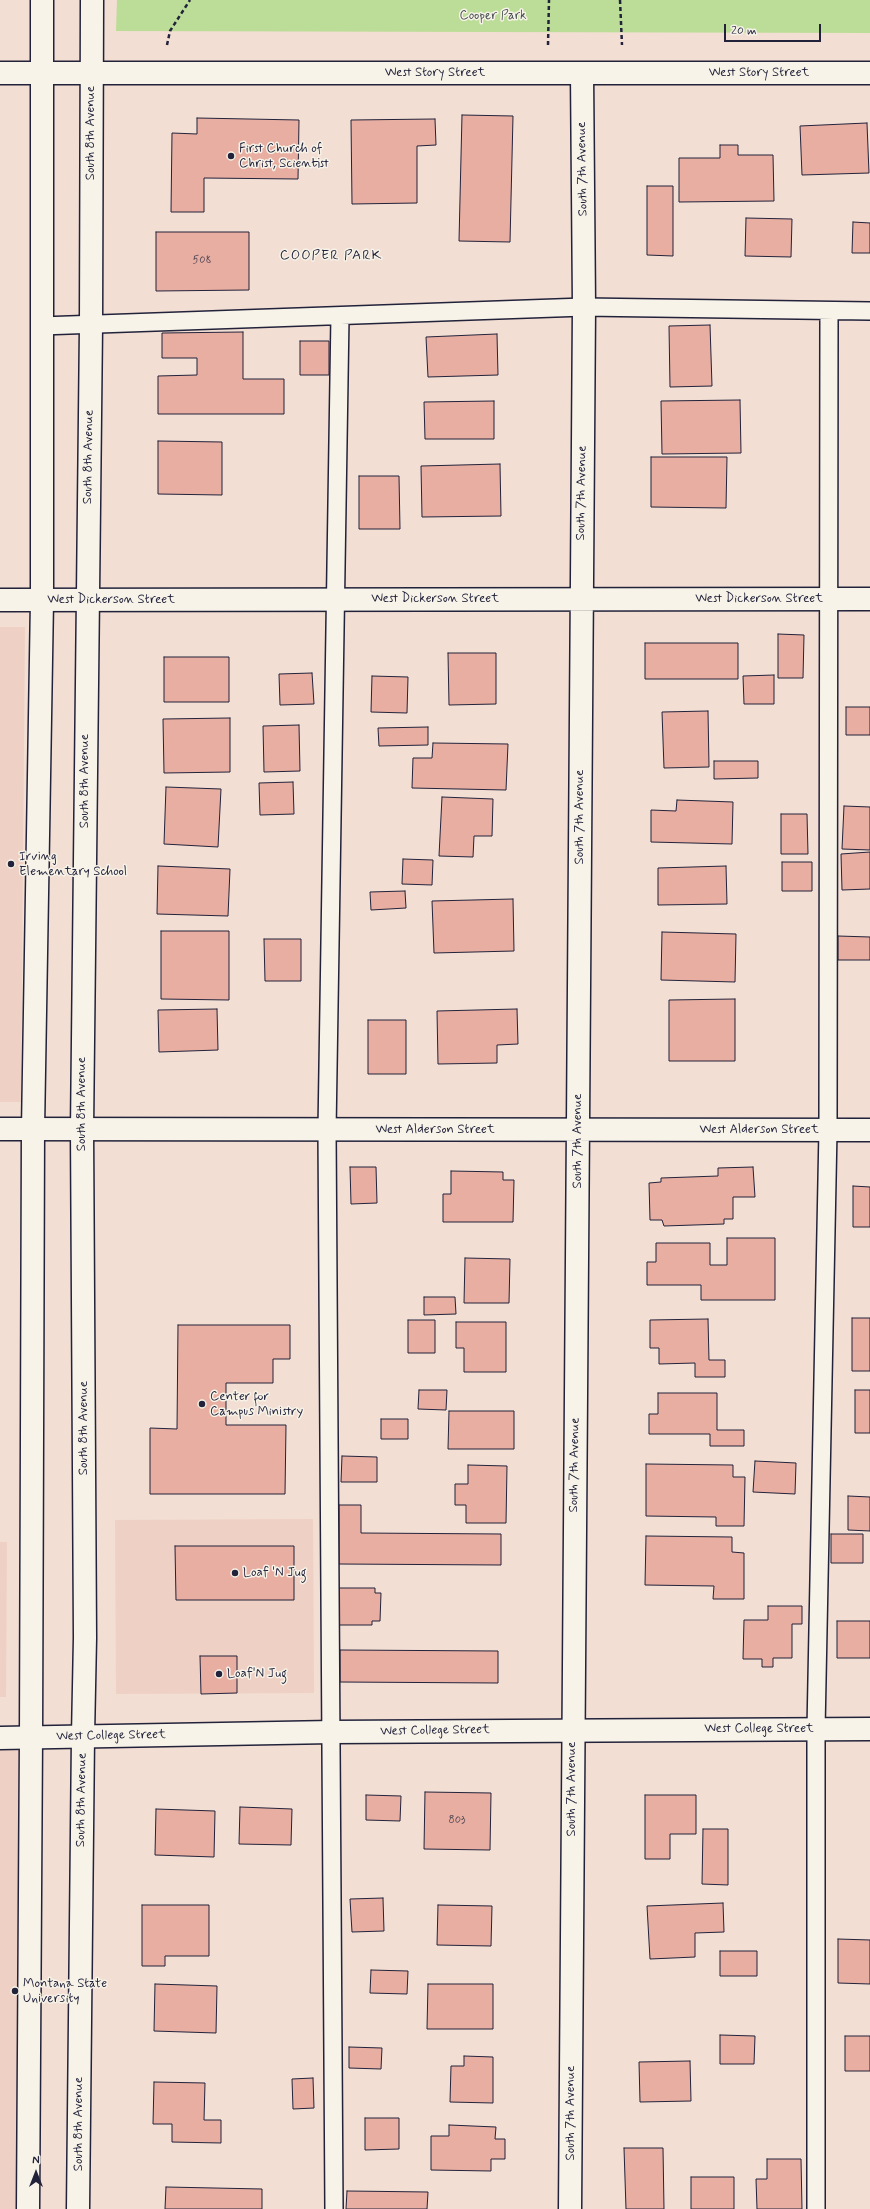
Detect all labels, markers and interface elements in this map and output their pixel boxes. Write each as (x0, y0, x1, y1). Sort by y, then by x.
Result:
park label: Cooper Park (459, 8, 527, 24)
scale bar (726, 16, 823, 42)
text: 20 m (731, 23, 757, 39)
street label: West Story Street (385, 65, 485, 81)
street label: West Story Street (709, 65, 809, 81)
street label: South 8th Avenue (83, 86, 99, 180)
street label: South 7th Avenue (574, 121, 592, 217)
place label: First Church of Christ, Scientist (239, 141, 329, 172)
marker: First Church of Christ, Scientist (226, 151, 236, 161)
district label: COOPER PARK (280, 248, 382, 264)
house number: 508 (193, 254, 211, 268)
street label: South 8th Avenue (80, 410, 98, 504)
street label: South 7th Avenue (573, 445, 591, 541)
street label: West Dickerson Street (371, 591, 499, 607)
street label: West Dickerson Street (695, 591, 823, 607)
street label: West Dickerson Street (47, 592, 175, 608)
street label: South 8th Avenue (77, 734, 93, 828)
street label: South 7th Avenue (572, 770, 588, 864)
place label: Irving Elementary School (19, 849, 127, 880)
marker: Irving Elementary School (6, 859, 16, 869)
street label: South 8th Avenue (74, 1057, 90, 1151)
street label: South 7th Avenue (570, 1094, 586, 1188)
street label: West Alderson Street (375, 1122, 495, 1138)
street label: West Alderson Street (699, 1122, 819, 1138)
street label: South 8th Avenue (76, 1381, 92, 1475)
place label: Center for Campus Ministry (210, 1389, 303, 1420)
marker: Center for Campus Ministry (197, 1399, 207, 1409)
street label: South 7th Avenue (566, 1417, 584, 1513)
place label: Loaf 'N Jug (243, 1565, 307, 1581)
marker: Loaf 'N Jug (230, 1568, 240, 1578)
place label: Loaf'N Jug (227, 1666, 287, 1682)
marker: Loaf'N Jug (214, 1669, 224, 1679)
street label: West College Street (704, 1721, 814, 1737)
street label: West College Street (380, 1722, 490, 1740)
street label: West College Street (56, 1727, 166, 1745)
street label: South 7th Avenue (564, 1742, 580, 1836)
street label: South 8th Avenue (73, 1753, 91, 1847)
house number: 803 (449, 1814, 465, 1828)
place label: Montana State University (23, 1976, 107, 2007)
marker: Montana State University (10, 1986, 20, 1996)
street label: South 7th Avenue (563, 2066, 579, 2160)
street label: South 8th Avenue (71, 2077, 87, 2171)
north arrow (16, 2153, 56, 2193)
text: N (32, 2154, 40, 2168)

